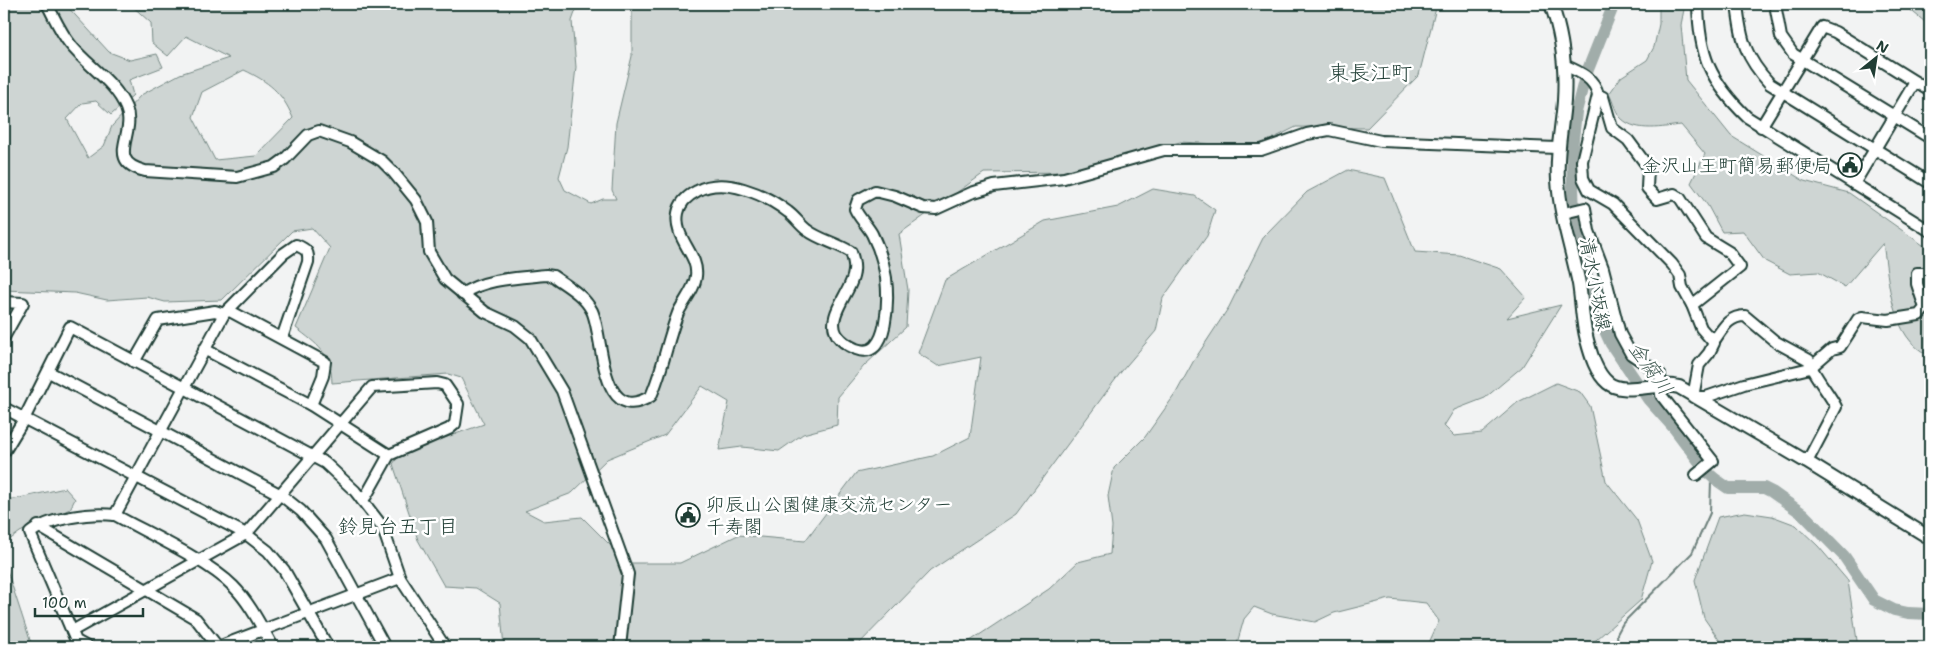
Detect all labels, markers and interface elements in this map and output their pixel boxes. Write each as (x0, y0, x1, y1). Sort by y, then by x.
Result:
north arrow (1852, 32, 1902, 82)
text: N (1873, 36, 1892, 57)
district label: 東長江町 (1328, 59, 1412, 87)
public building icon: 金沢山王町簡易郵便局 (1837, 152, 1863, 178)
place label: 金沢山王町簡易郵便局 (1642, 153, 1832, 178)
street label: 清水小坂線 (1574, 235, 1617, 333)
water label: 金腐川 (1623, 336, 1679, 400)
place label: 卯辰山公園健康交流センター 千寿閣 (706, 492, 952, 539)
public building icon: 卯辰山公園健康交流センター 千寿閣 (675, 502, 701, 528)
district label: 鈴見台五丁目 (338, 513, 458, 539)
scale bar (35, 586, 142, 618)
text: 100 m (42, 593, 87, 613)

